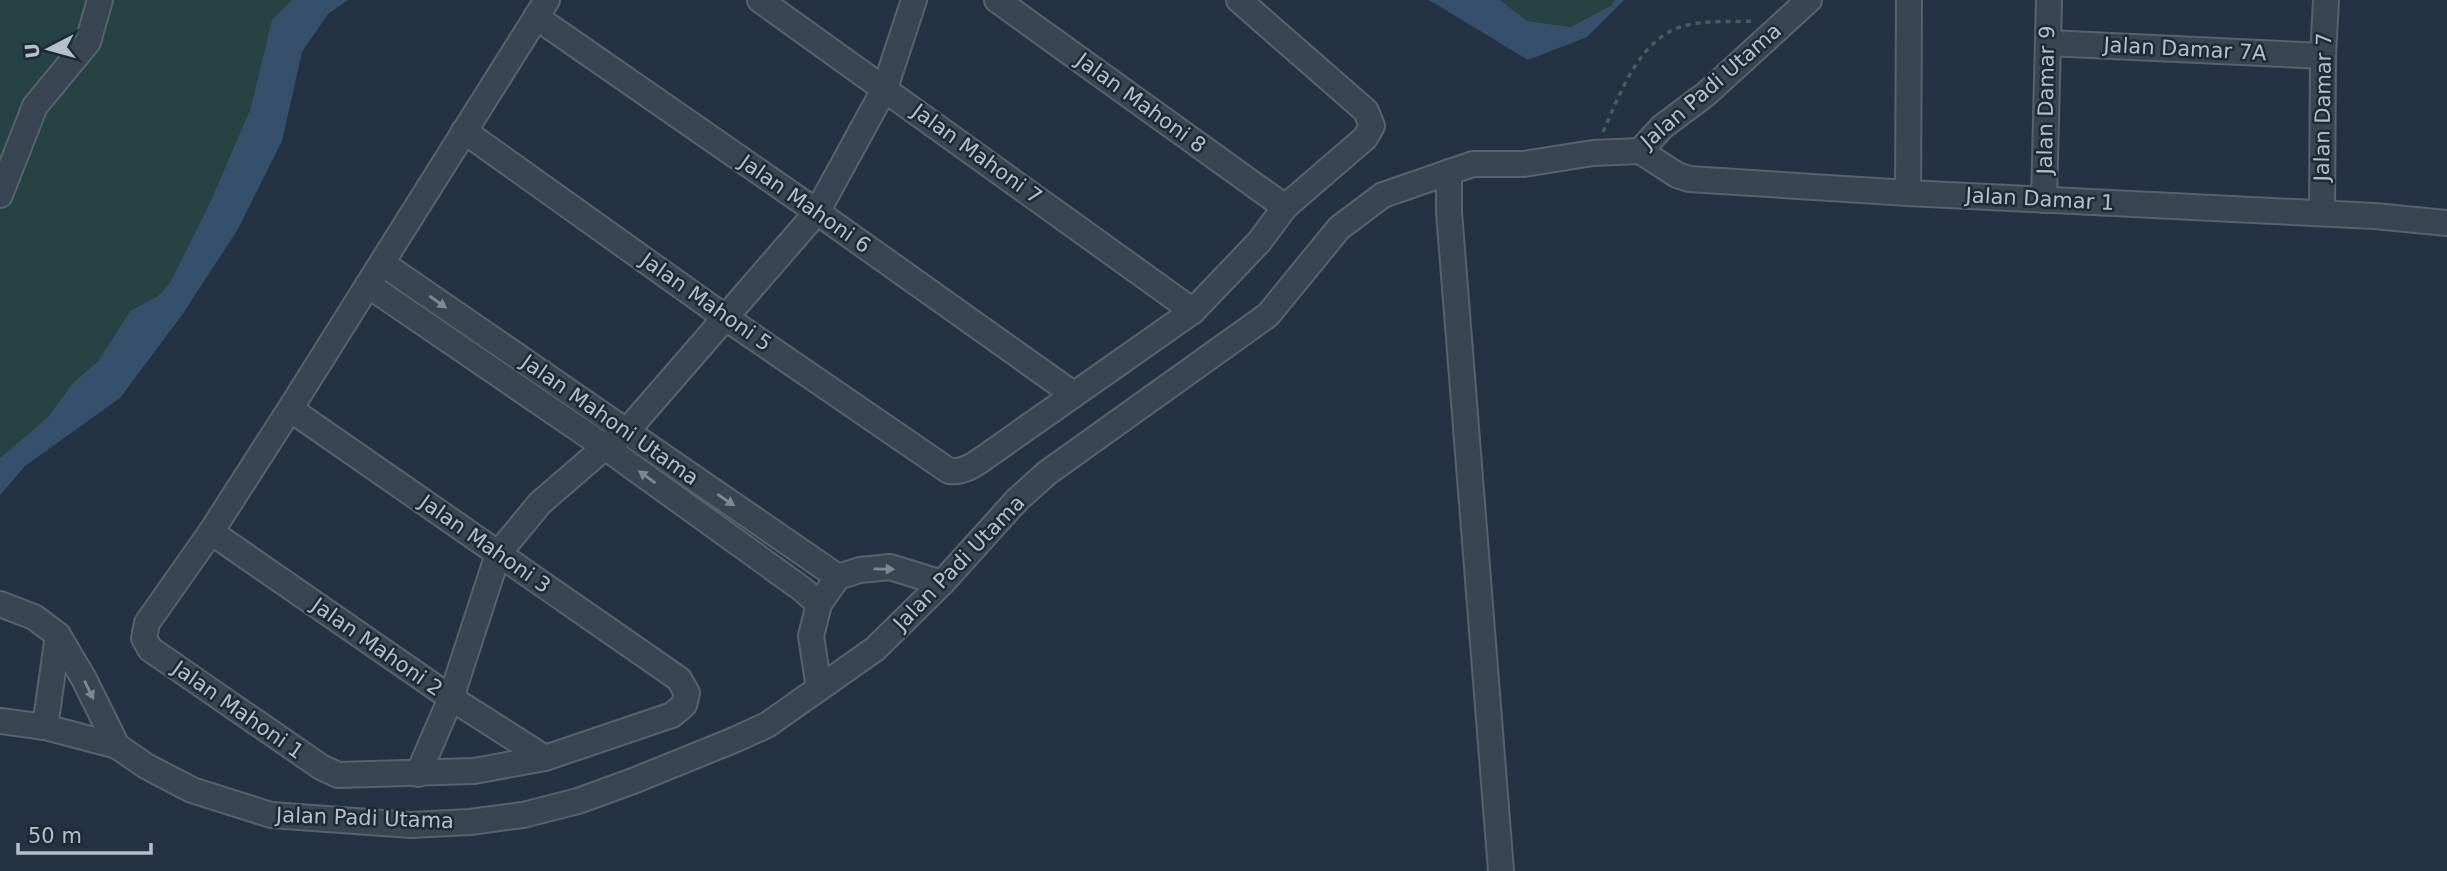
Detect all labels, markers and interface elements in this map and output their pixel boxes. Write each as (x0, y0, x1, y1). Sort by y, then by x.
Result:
north arrow (14, 14, 84, 84)
street label: Jalan Padi Utama (1634, 19, 1786, 155)
street label: Jalan Damar 9 (2033, 25, 2059, 177)
street label: Jalan Damar 7 (2310, 32, 2336, 184)
street label: Jalan Damar 7A (2101, 33, 2268, 65)
text: U (20, 42, 44, 60)
street label: Jalan Mahoni 8 (1070, 47, 1210, 158)
street label: Jalan Mahoni 7 (906, 98, 1046, 209)
street label: Jalan Mahoni 6 (733, 149, 875, 258)
street label: Jalan Damar 1 (1963, 183, 2115, 215)
street label: Jalan Mahoni 5 (634, 247, 776, 356)
one-way arrow (429, 295, 447, 309)
street label: Jalan Mahoni Utama (515, 349, 703, 490)
one-way arrow (638, 470, 656, 484)
street label: Jalan Mahoni 3 (413, 489, 555, 598)
street label: Jalan Padi Utama (887, 491, 1029, 637)
one-way arrow (717, 493, 735, 507)
one-way arrow (873, 563, 895, 575)
street label: Jalan Mahoni 2 (305, 592, 447, 701)
street label: Jalan Mahoni 1 (166, 655, 308, 764)
one-way arrow (83, 680, 95, 700)
street label: Jalan Padi Utama (274, 803, 454, 833)
scale bar (18, 812, 150, 856)
text: 50 m (28, 824, 82, 848)

